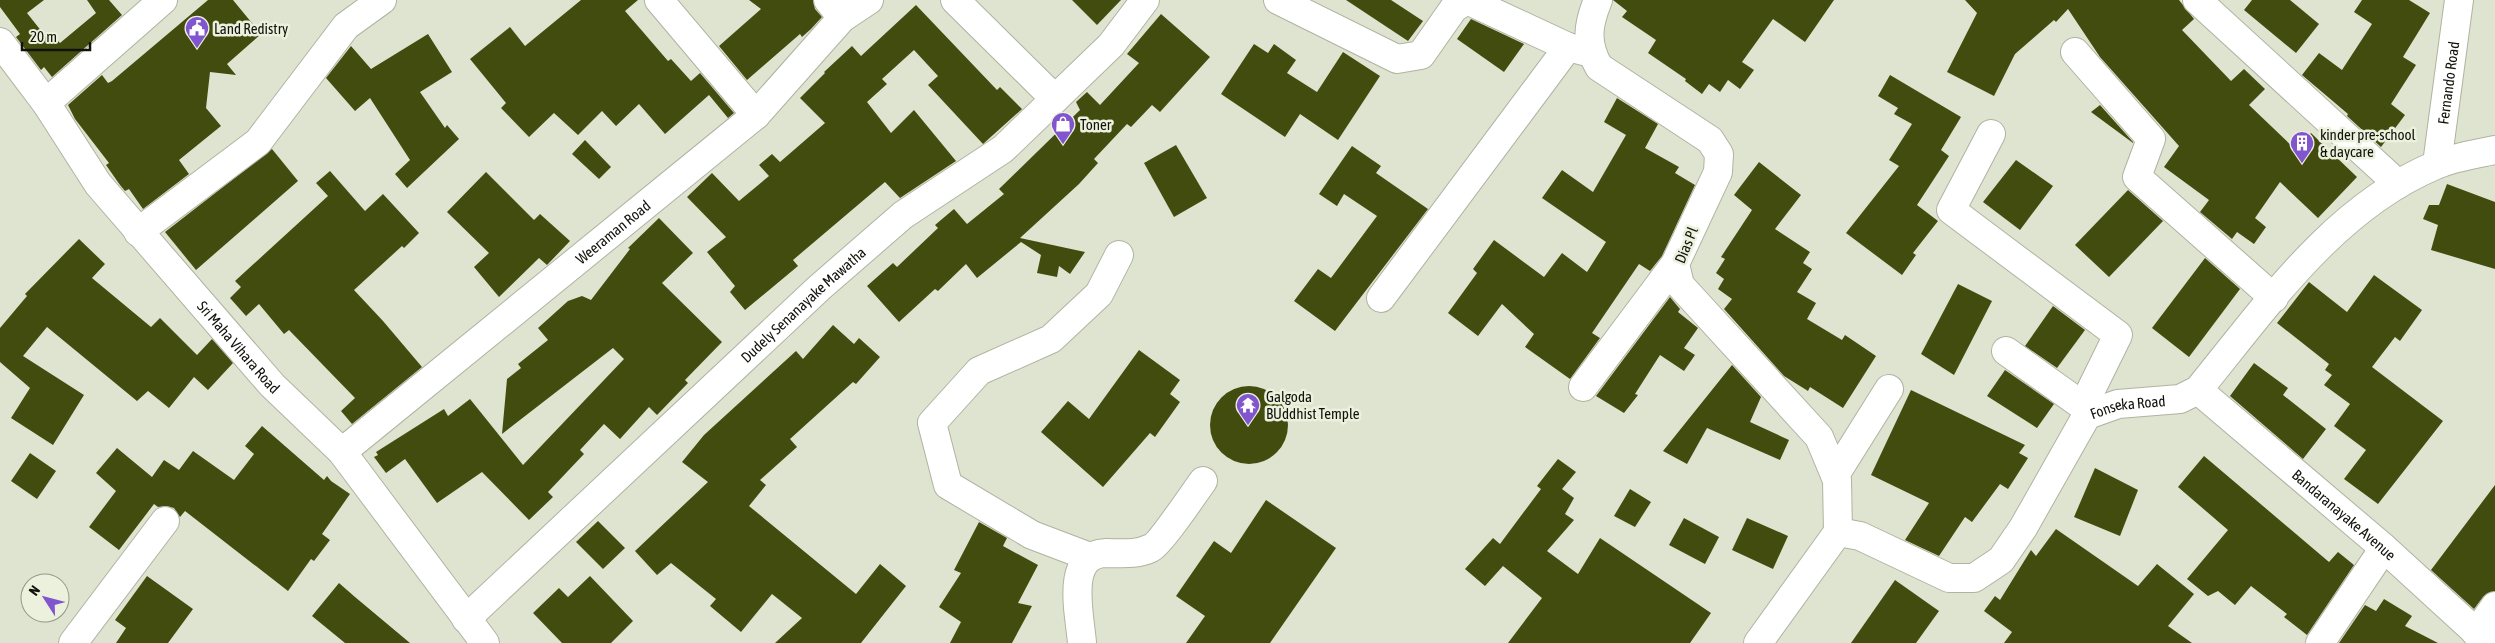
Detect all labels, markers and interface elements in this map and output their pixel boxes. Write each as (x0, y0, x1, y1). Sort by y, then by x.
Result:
public building icon: Land Redistry (184, 15, 210, 49)
scale bar (22, 20, 90, 52)
place label: Land Redistry (214, 20, 288, 37)
text: 20 m (30, 28, 57, 45)
street label: Fernando Road (2434, 40, 2462, 125)
shop icon: Toner (1050, 111, 1076, 145)
place label: Toner (1080, 116, 1112, 133)
place label: kinder pre-school & daycare (2320, 126, 2416, 160)
building icon: kinder pre-school & daycare (2289, 130, 2315, 164)
street label: Weeraman Road (572, 196, 653, 267)
street label: Dias Pl (1671, 224, 1701, 266)
street label: Dudely Senanayake Mawatha (737, 243, 869, 366)
street label: Sri Maha Vihara Road (194, 297, 284, 397)
place label: Galgoda BUddhist Temple (1266, 388, 1360, 422)
temple icon: Galgoda BUddhist Temple (1235, 392, 1261, 426)
street label: Fonseka Road (2088, 392, 2166, 422)
street label: Bandaranayake Avenue (2289, 466, 2400, 563)
north arrow (20, 573, 70, 623)
text: N (26, 582, 43, 598)

